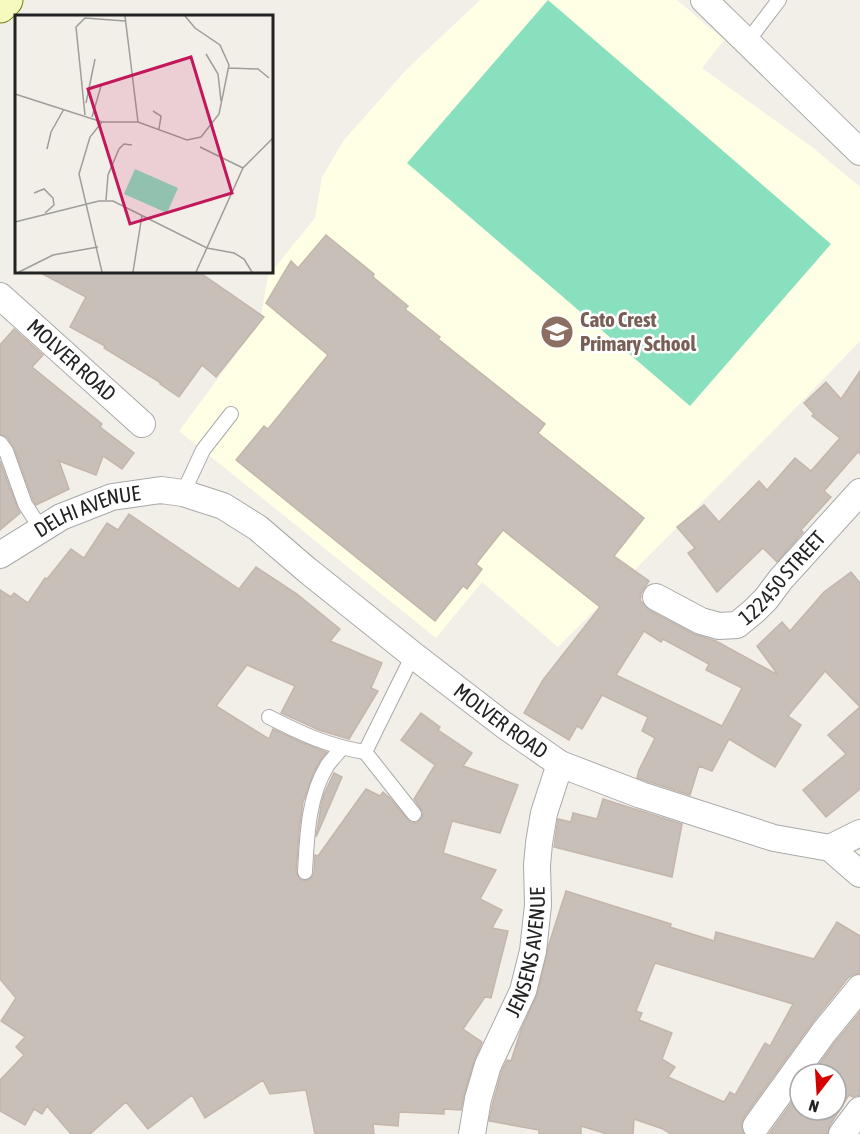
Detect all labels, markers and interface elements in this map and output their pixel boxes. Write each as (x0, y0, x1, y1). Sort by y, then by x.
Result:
inset map (15, 15, 273, 273)
place label: Cato Crest Primary School (580, 307, 696, 355)
street label: MOLVER ROAD (23, 314, 121, 405)
school or university icon: Cato Crest Primary School (539, 314, 575, 350)
street label: DELHI AVENUE (30, 480, 142, 542)
street label: 122450 STREET (734, 526, 830, 629)
street label: MOLVER ROAD (450, 678, 553, 763)
street label: JENSENS AVENUE (500, 887, 549, 1020)
north arrow (788, 1062, 848, 1122)
text: N (806, 1096, 821, 1116)

